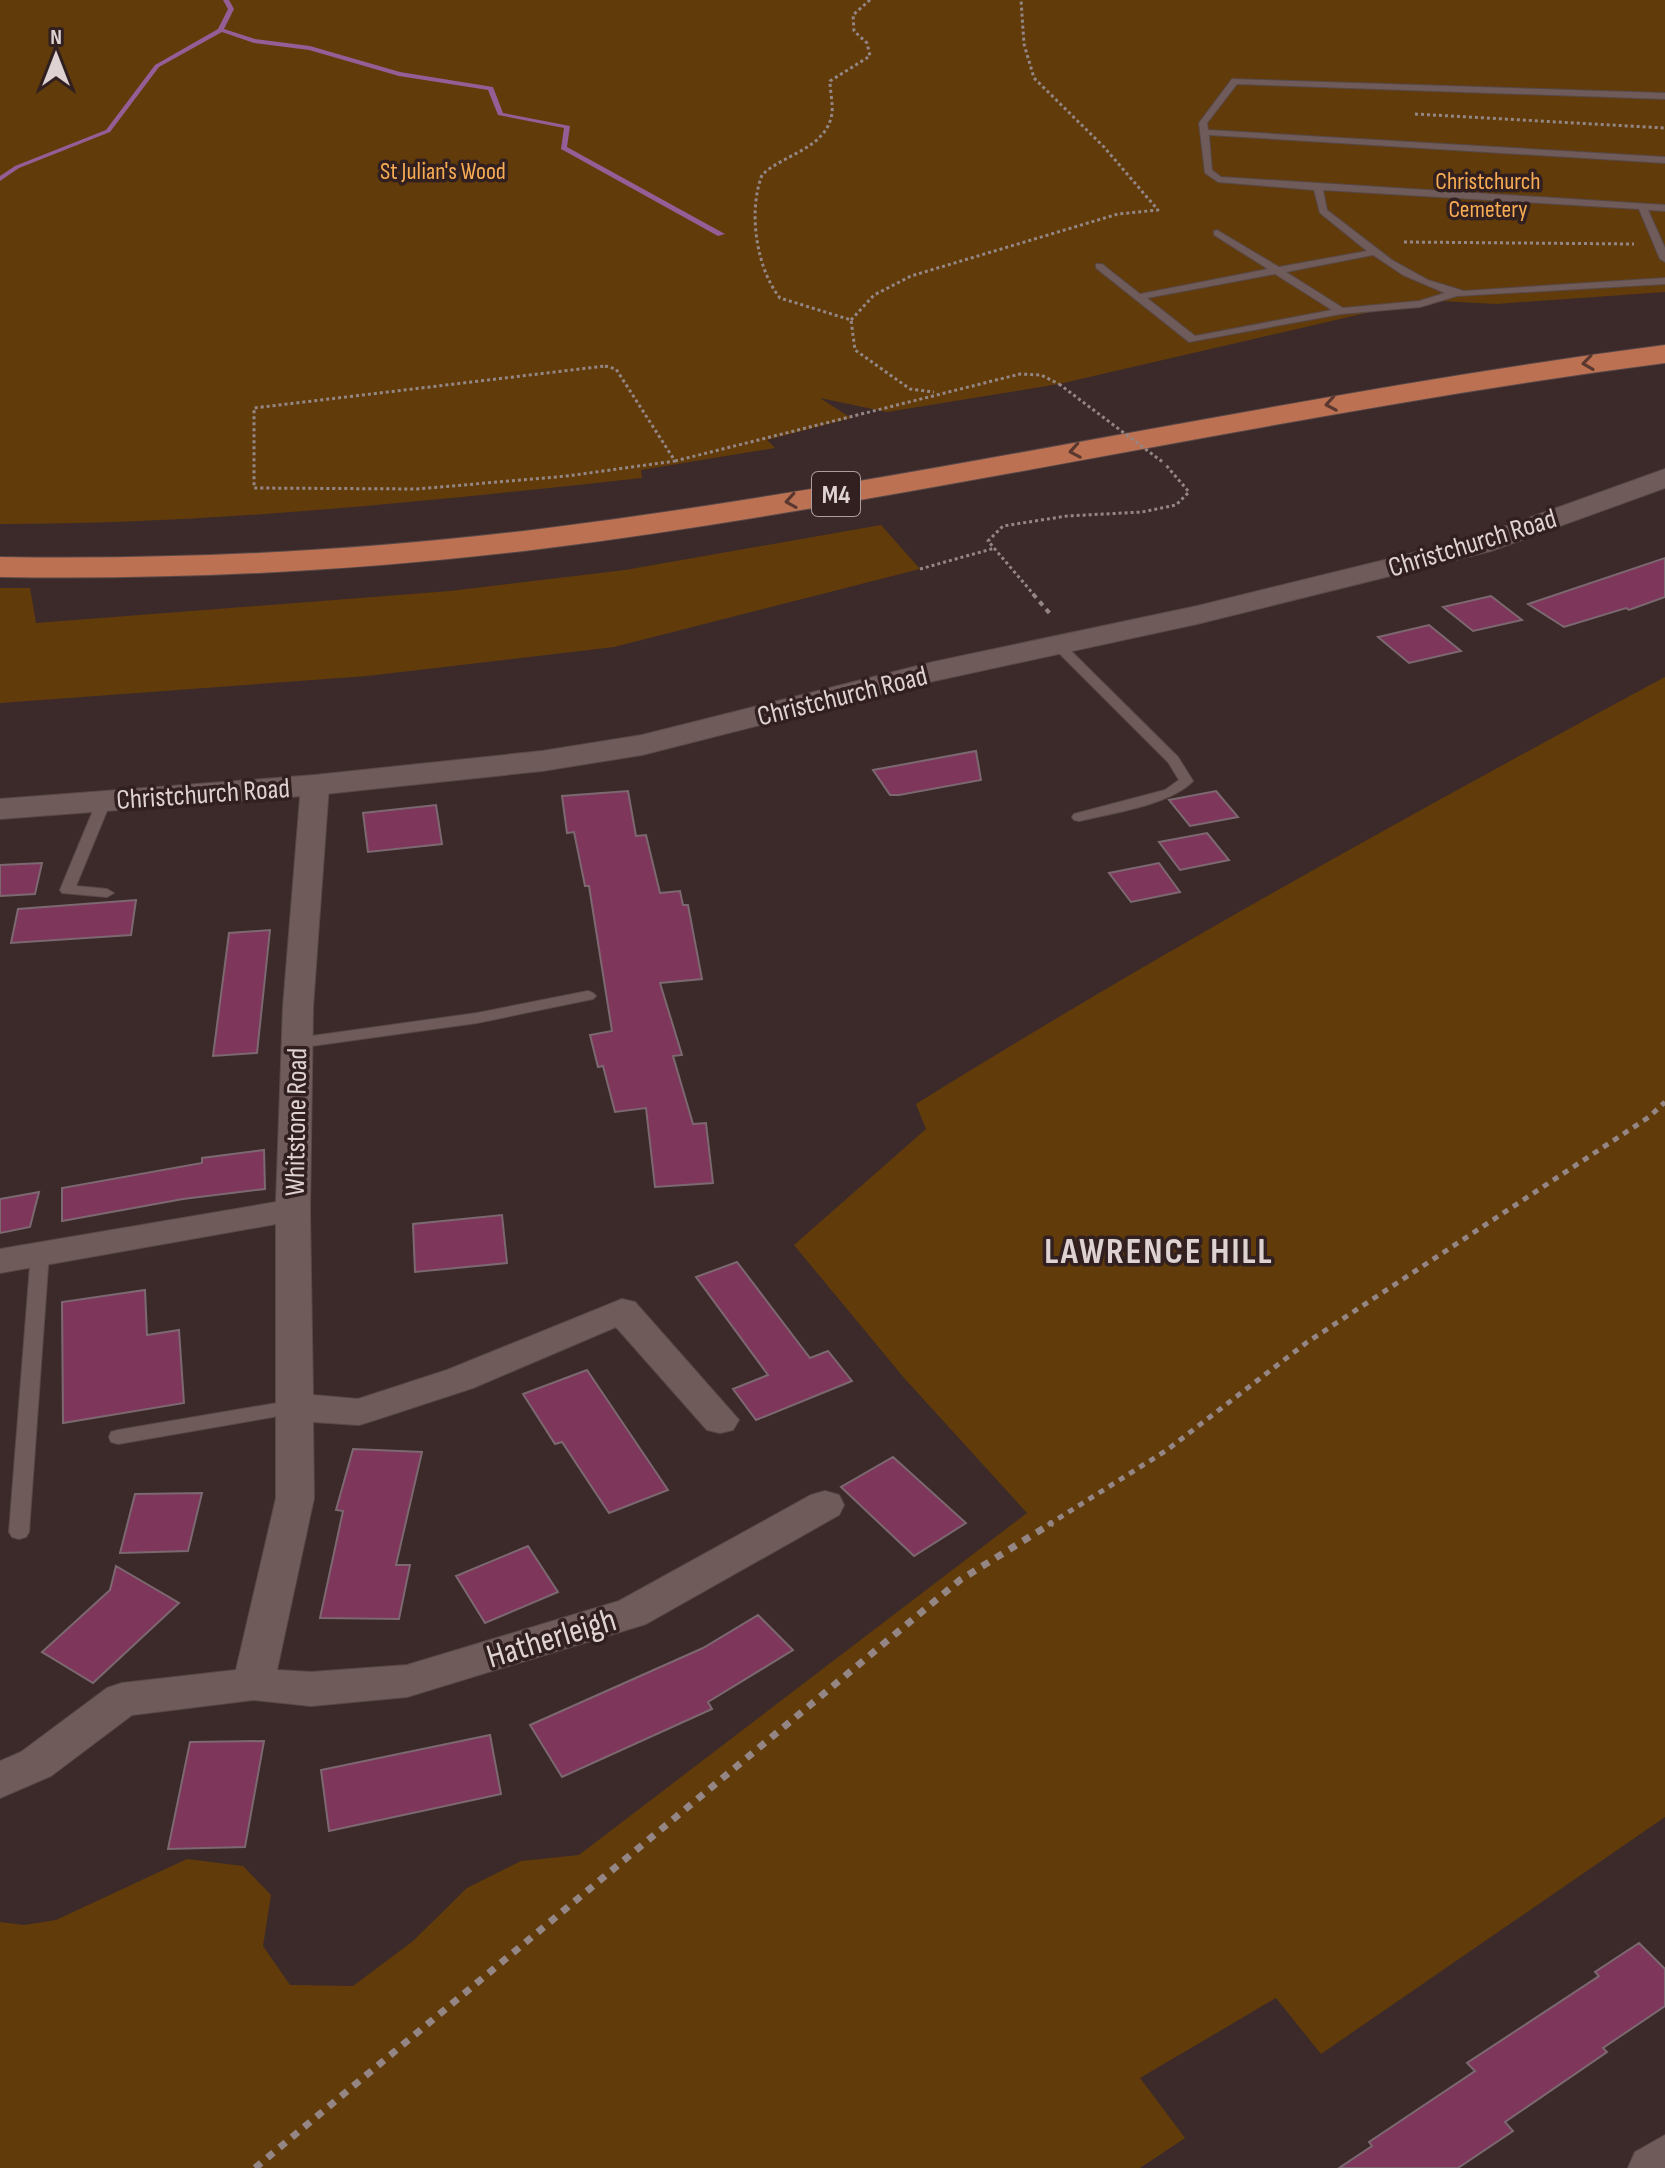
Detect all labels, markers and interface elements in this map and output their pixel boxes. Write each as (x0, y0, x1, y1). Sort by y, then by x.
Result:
north arrow (16, 16, 96, 96)
text: N (50, 24, 62, 51)
park label: St Julian's Wood (380, 157, 506, 186)
park label: Christchurch Cemetery (1435, 167, 1541, 224)
one-way arrow (1581, 354, 1594, 371)
one-way arrow (1324, 394, 1338, 411)
one-way arrow (1068, 441, 1082, 458)
road number: M4 (812, 472, 860, 516)
one-way arrow (785, 492, 798, 509)
street label: Christchurch Road (1384, 502, 1560, 585)
street label: Christchurch Road (754, 659, 931, 734)
street label: Christchurch Road (115, 772, 291, 817)
street label: Whitstone Road (279, 1048, 314, 1196)
district label: LAWRENCE HILL (1044, 1231, 1274, 1274)
street label: Hatherleigh (482, 1599, 621, 1678)

